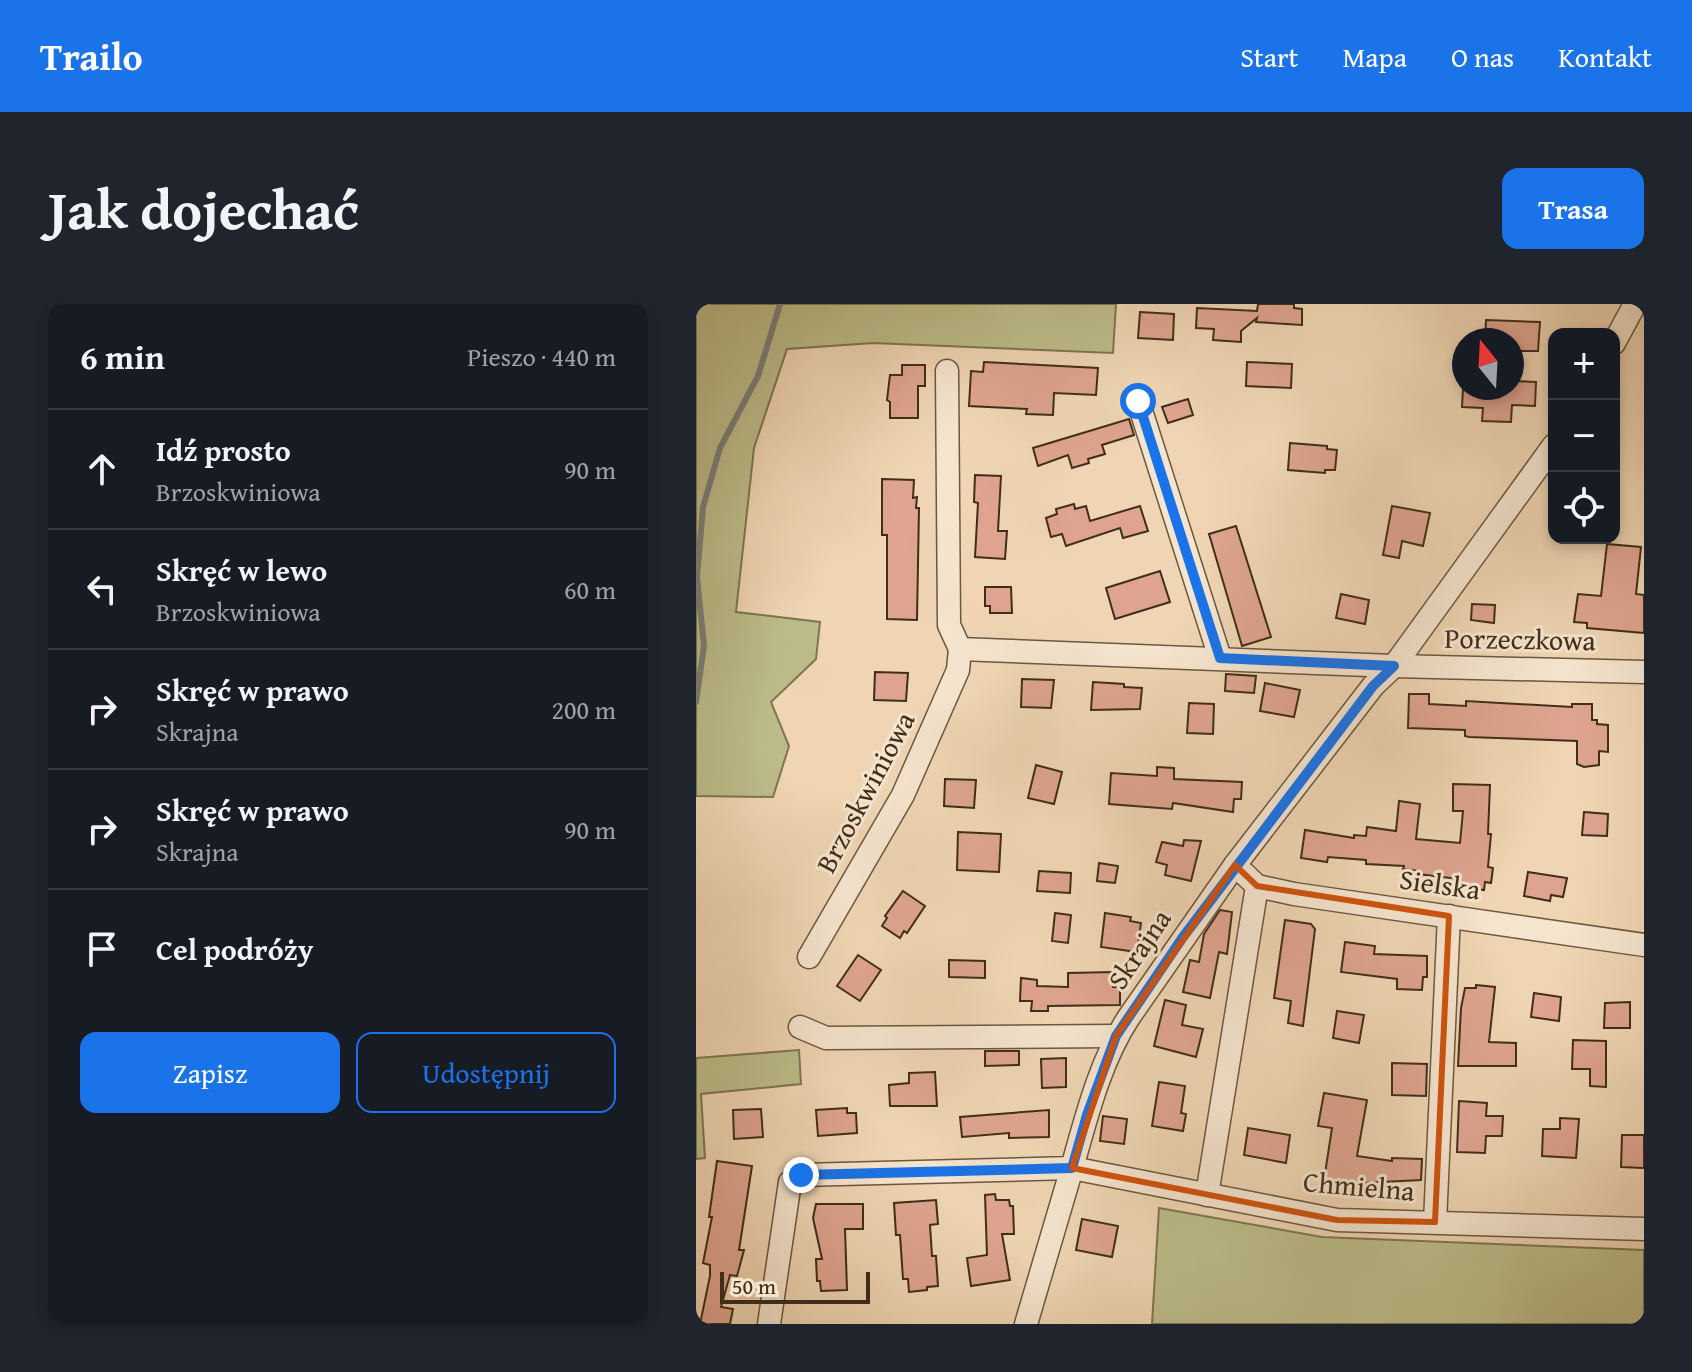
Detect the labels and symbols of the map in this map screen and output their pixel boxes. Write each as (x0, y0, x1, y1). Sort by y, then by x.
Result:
north arrow (1452, 328, 1524, 400)
route start (1120, 383, 1156, 419)
street label: Porzeczkowa (1444, 617, 1597, 660)
street label: Brzoskwiniowa (805, 703, 925, 880)
street label: Sielska (1397, 858, 1484, 910)
street label: Skrajna (1097, 900, 1181, 997)
route end (783, 1157, 819, 1193)
street label: Chmielna (1302, 1160, 1417, 1211)
scale bar (720, 1268, 870, 1304)

